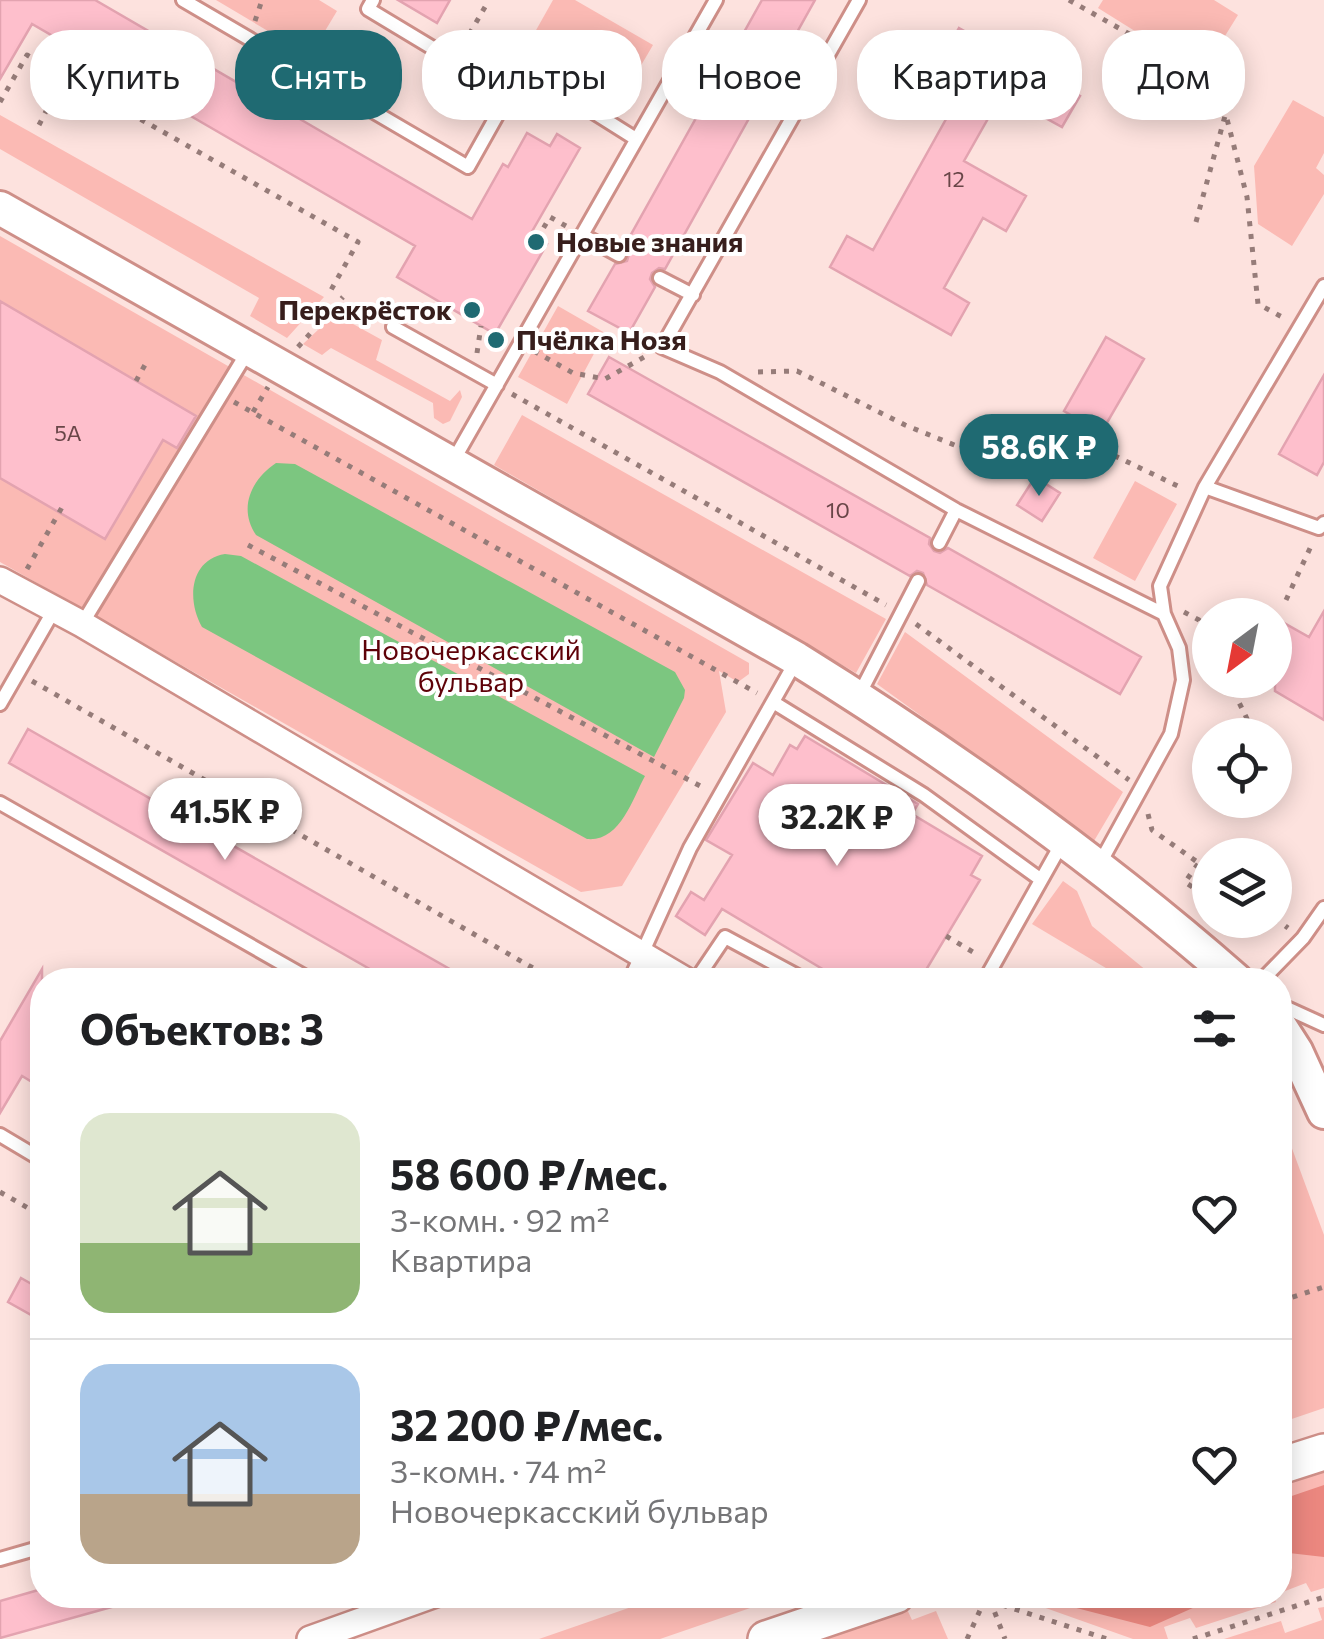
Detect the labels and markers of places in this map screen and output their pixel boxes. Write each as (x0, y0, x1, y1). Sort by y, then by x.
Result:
place label: Новые знания (556, 224, 744, 258)
marker: Новые знания (525, 231, 547, 253)
place label: Перекрёсток (278, 292, 452, 326)
marker: Перекрёсток (461, 299, 483, 321)
place label: Пчёлка Нозя (516, 322, 687, 356)
marker: Пчёлка Нозя (485, 329, 507, 351)
pin: 58.6K ₽ (947, 414, 1131, 499)
pin: 41.5K ₽ (133, 778, 317, 863)
pin: 32.2K ₽ (745, 784, 929, 869)

